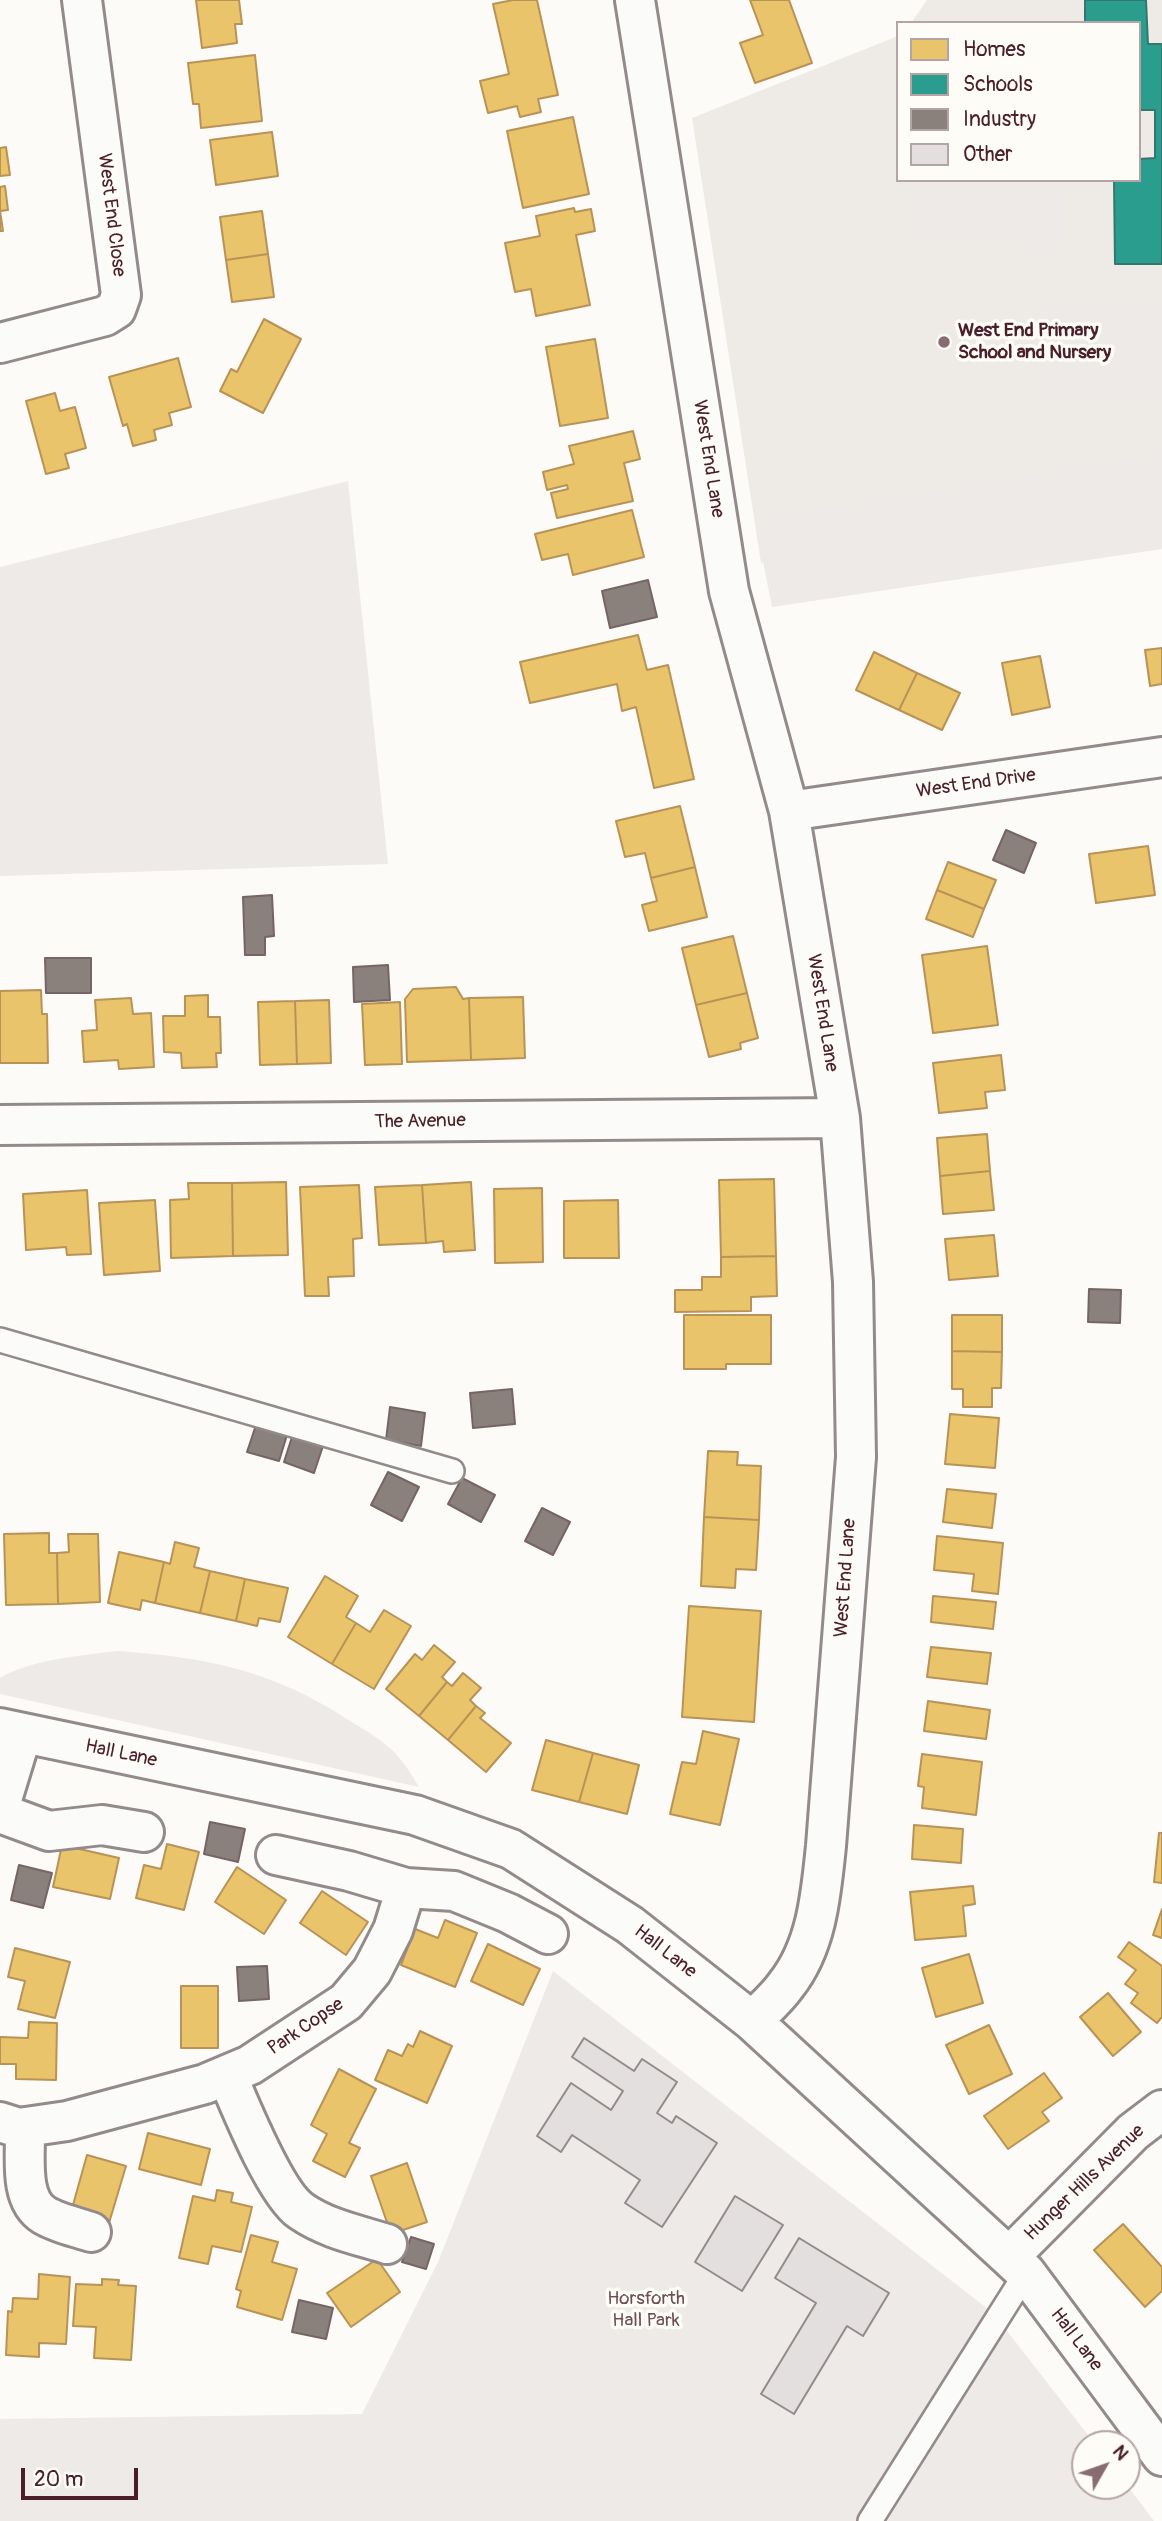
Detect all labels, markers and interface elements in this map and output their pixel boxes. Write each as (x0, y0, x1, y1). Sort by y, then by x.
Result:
legend (896, 21, 1141, 182)
text: Homes (963, 36, 1025, 63)
text: Schools (963, 71, 1033, 98)
text: Industry (963, 106, 1036, 133)
text: Other (963, 141, 1013, 168)
street label: West End Close (92, 152, 130, 278)
place label: West End Primary School and Nursery (958, 320, 1111, 364)
marker: West End Primary School and Nursery (936, 334, 952, 350)
street label: West End Lane (687, 398, 729, 520)
street label: West End Drive (915, 764, 1037, 804)
street label: West End Lane (801, 952, 843, 1074)
street label: The Avenue (374, 1110, 466, 1134)
street label: West End Lane (830, 1518, 862, 1638)
street label: Hall Lane (83, 1735, 159, 1773)
street label: Hall Lane (629, 1921, 701, 1983)
street label: Park Copse (264, 1993, 348, 2061)
street label: Hunger Hills Avenue (1020, 2120, 1150, 2246)
park label: Horsforth Hall Park (607, 2288, 685, 2332)
street label: Hall Lane (1045, 2304, 1107, 2376)
north arrow (1071, 2430, 1141, 2500)
text: N (1107, 2440, 1134, 2465)
scale bar (24, 2454, 142, 2498)
text: 20 m (34, 2466, 83, 2493)

